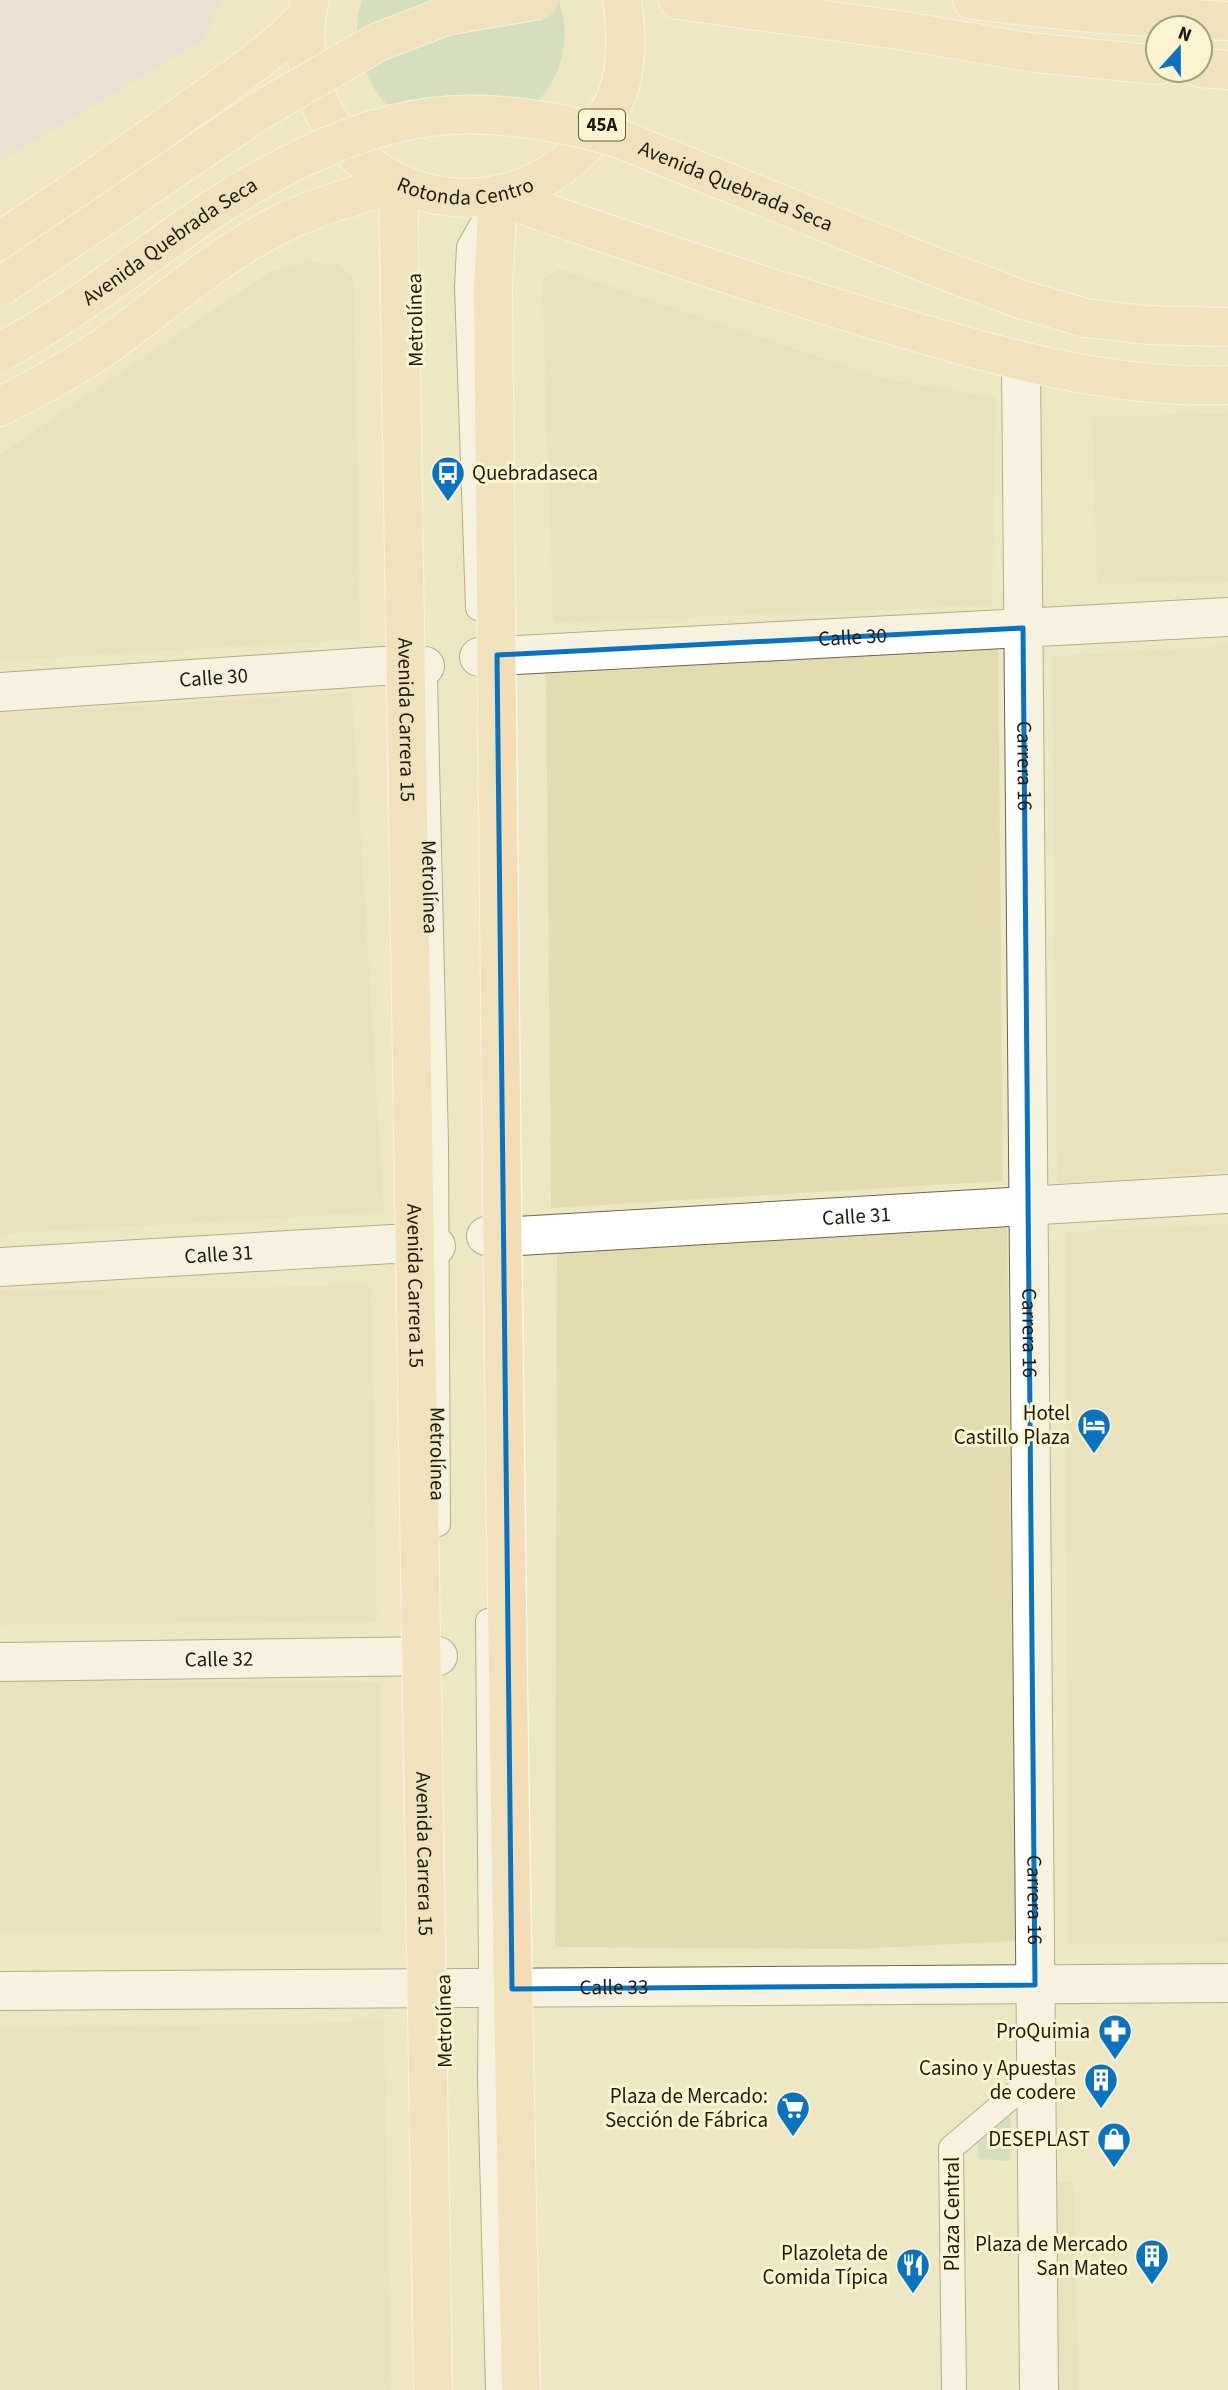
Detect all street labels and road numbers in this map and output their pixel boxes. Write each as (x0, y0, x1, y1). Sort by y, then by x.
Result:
road number: 45A (579, 110, 625, 140)
street label: Avenida Quebrada Seca (634, 133, 838, 239)
street label: Rotonda Centro (392, 169, 538, 213)
street label: Avenida Quebrada Seca (76, 170, 263, 313)
street label: Metrolínea (399, 273, 431, 367)
street label: Calle 30 (817, 620, 888, 654)
street label: Avenida Carrera 15 (390, 638, 423, 802)
street label: Calle 30 (178, 660, 249, 695)
street label: Carrera 16 (1009, 721, 1040, 811)
street label: Metrolínea (414, 840, 446, 934)
street label: Calle 31 (821, 1199, 892, 1233)
street label: Avenida Carrera 15 (399, 1203, 432, 1368)
street label: Calle 31 (183, 1237, 254, 1271)
street label: Carrera 16 (1014, 1288, 1045, 1378)
street label: Metrolínea (422, 1407, 453, 1501)
street label: Calle 32 (184, 1644, 254, 1674)
street label: Avenida Carrera 15 (408, 1771, 441, 1936)
street label: Carrera 16 (1019, 1855, 1050, 1945)
street label: Calle 33 (579, 1972, 648, 2002)
street label: Metrolínea (428, 1974, 460, 2068)
street label: Plaza Central (937, 2157, 967, 2271)

